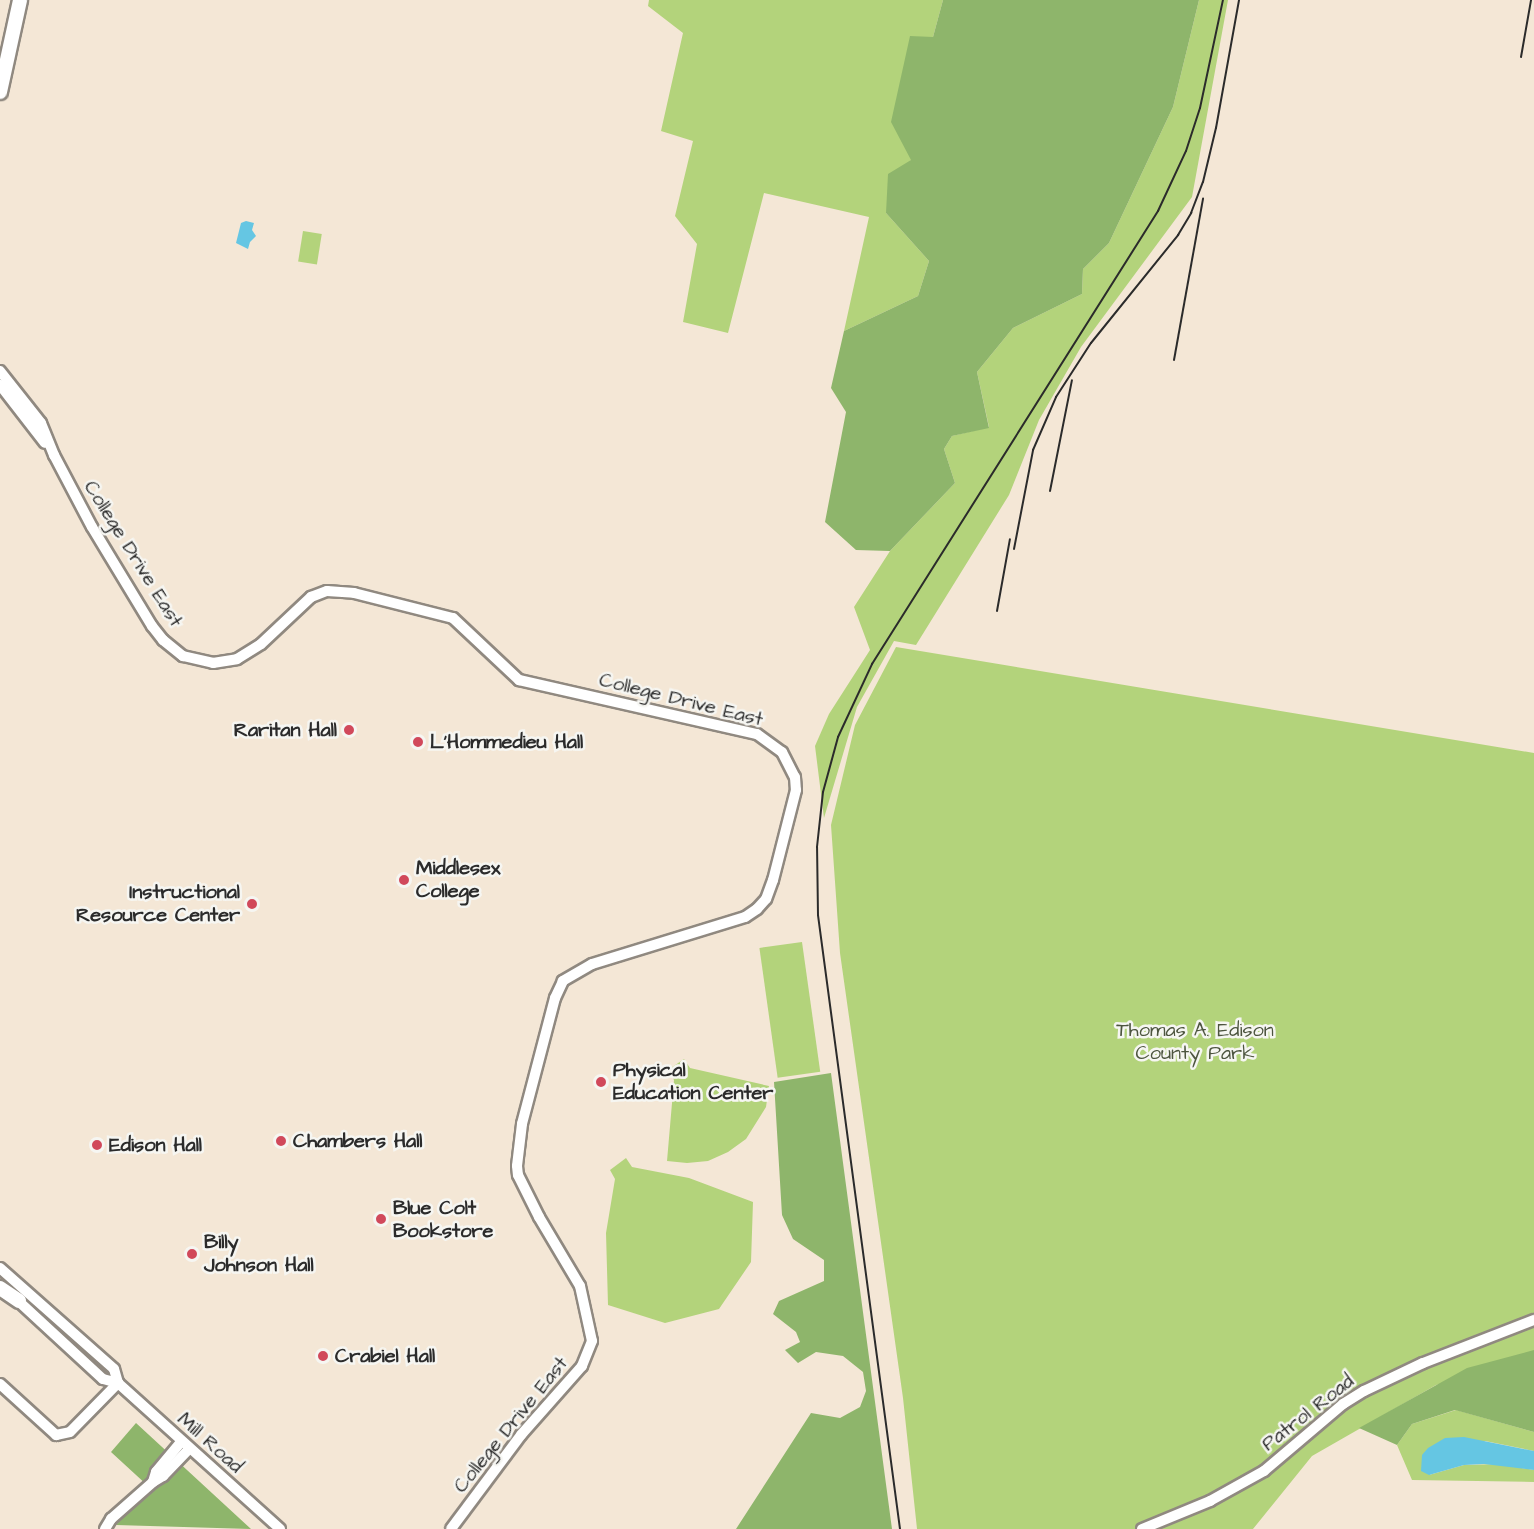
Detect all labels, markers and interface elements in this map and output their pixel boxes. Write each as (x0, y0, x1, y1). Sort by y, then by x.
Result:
street label: College Drive East (78, 476, 188, 632)
street label: College Drive East (597, 668, 765, 732)
place label: Raritan Hall (234, 718, 337, 742)
marker: Raritan Hall (342, 723, 356, 737)
place label: L'Hommedieu Hall (430, 730, 583, 754)
marker: L'Hommedieu Hall (411, 735, 425, 749)
place label: Middlesex College (416, 856, 500, 903)
marker: Middlesex College (397, 873, 411, 887)
place label: Instructional Resource Center (76, 880, 240, 927)
marker: Instructional Resource Center (245, 897, 259, 911)
park label: Thomas A. Edison County Park (1116, 1018, 1274, 1065)
place label: Physical Education Center (613, 1058, 773, 1105)
marker: Physical Education Center (594, 1075, 608, 1089)
place label: Chambers Hall (293, 1129, 423, 1153)
place label: Edison Hall (109, 1133, 202, 1157)
marker: Chambers Hall (274, 1134, 288, 1148)
marker: Edison Hall (90, 1138, 104, 1152)
place label: Blue Colt Bookstore (393, 1196, 493, 1243)
marker: Blue Colt Bookstore (374, 1212, 388, 1226)
place label: Billy Johnson Hall (204, 1230, 314, 1277)
marker: Billy Johnson Hall (185, 1247, 199, 1261)
place label: Crabiel Hall (335, 1344, 435, 1368)
marker: Crabiel Hall (316, 1349, 330, 1363)
street label: College Drive East (449, 1352, 573, 1498)
street label: Patrol Road (1257, 1370, 1359, 1456)
street label: Mill Road (172, 1407, 248, 1479)

